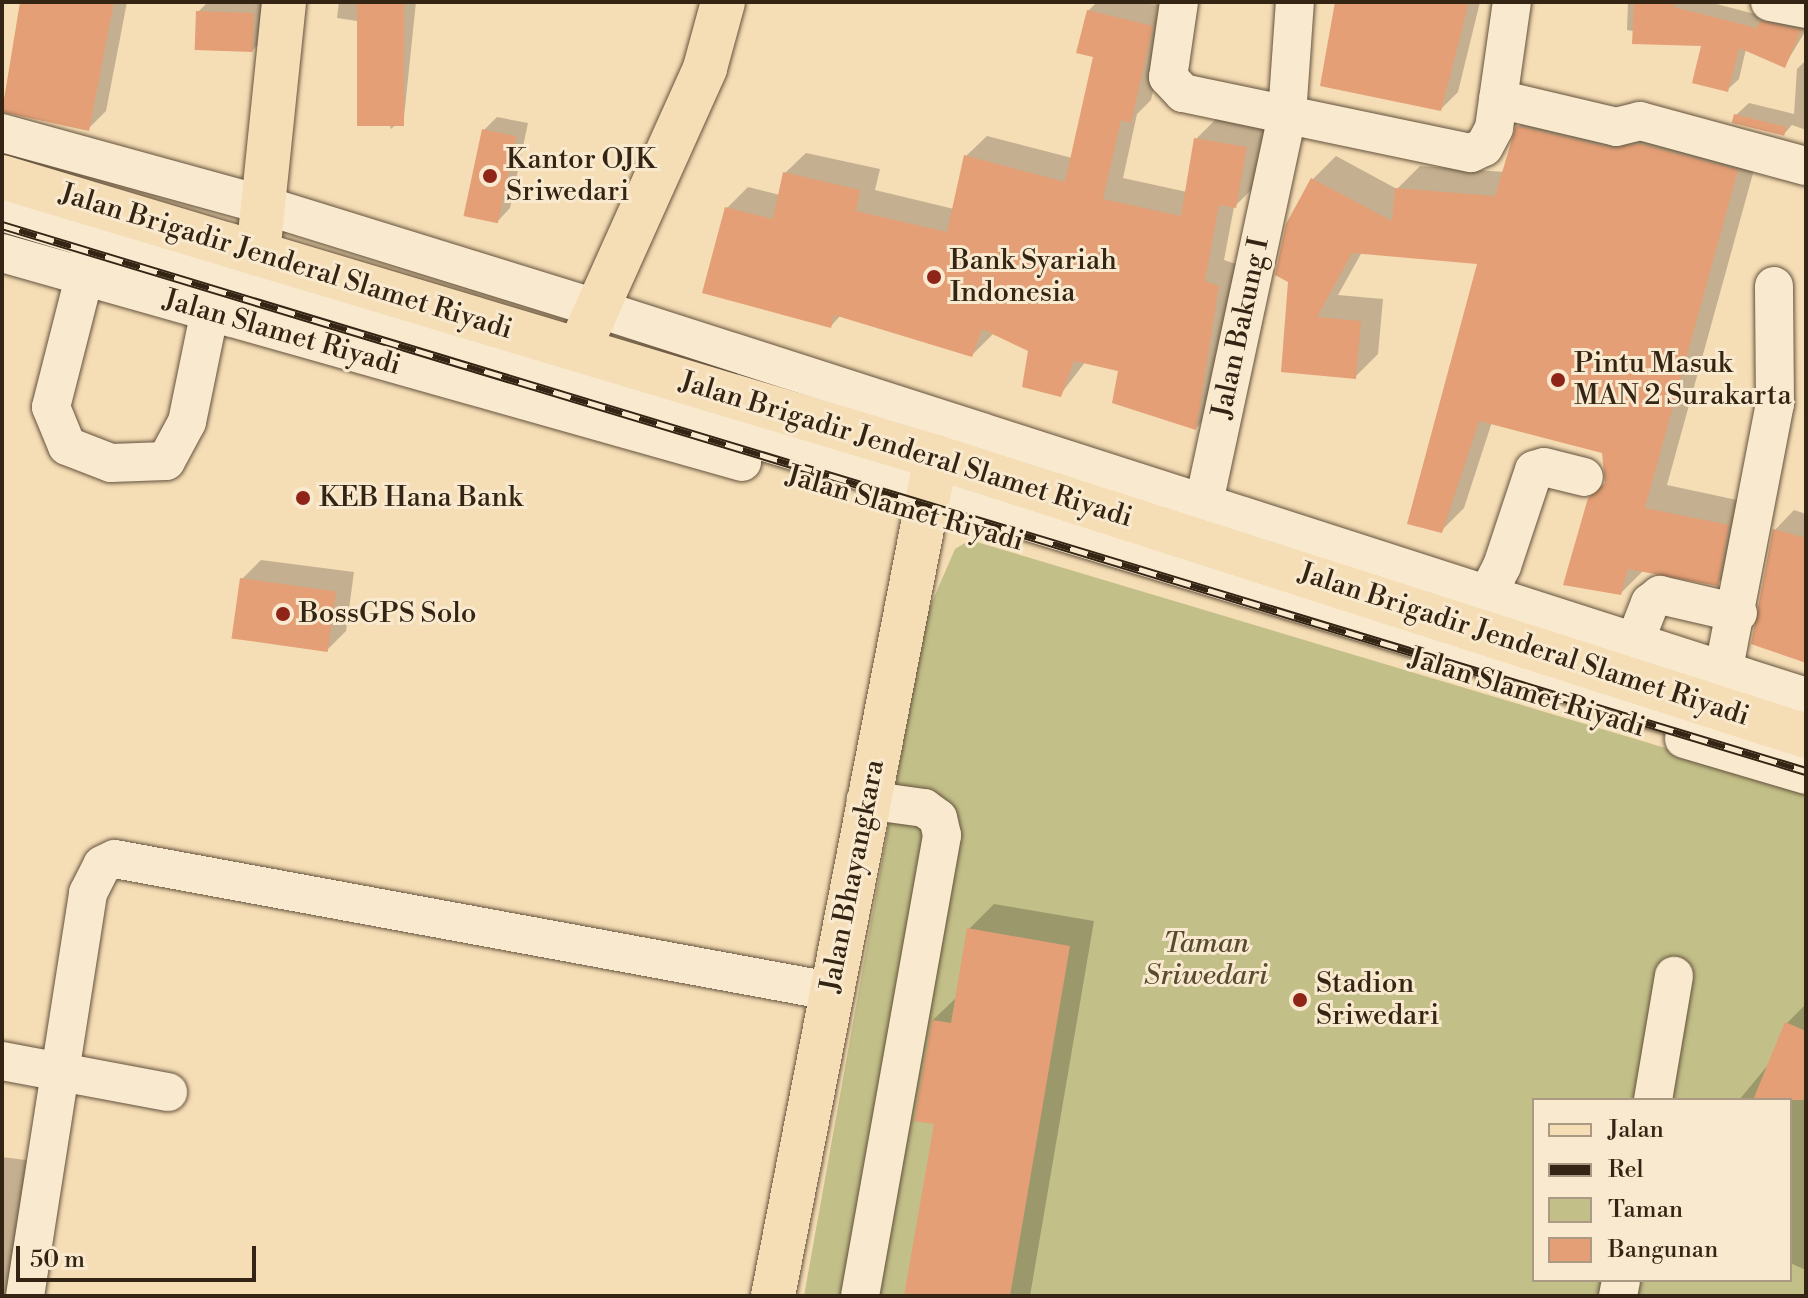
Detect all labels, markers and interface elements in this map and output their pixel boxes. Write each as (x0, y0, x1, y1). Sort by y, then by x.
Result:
place label: Kantor OJK Sriwedari (506, 143, 656, 209)
marker: Kantor OJK Sriwedari (481, 167, 499, 185)
street label: Jalan Brigadir Jenderal Slamet Riyadi (56, 177, 516, 347)
street label: Jalan Bakung I (1205, 235, 1277, 421)
place label: Bank Syariah Indonesia (950, 244, 1117, 310)
marker: Bank Syariah Indonesia (925, 268, 943, 286)
street label: Jalan Slamet Riyadi (160, 283, 404, 383)
place label: Pintu Masuk MAN 2 Surakarta (1574, 347, 1792, 413)
street label: Jalan Brigadir Jenderal Slamet Riyadi (676, 365, 1136, 535)
marker: Pintu Masuk MAN 2 Surakarta (1549, 371, 1567, 389)
street label: Jalan Slamet Riyadi (783, 459, 1027, 559)
place label: KEB Hana Bank (319, 481, 523, 515)
marker: KEB Hana Bank (294, 489, 312, 507)
street label: Jalan Brigadir Jenderal Slamet Riyadi (1295, 556, 1753, 734)
place label: BossGPS Solo (299, 597, 476, 631)
marker: BossGPS Solo (274, 605, 292, 623)
street label: Jalan Slamet Riyadi (1405, 641, 1649, 745)
street label: Jalan Bhayangkara (814, 757, 892, 995)
park label: Taman Sriwedari (1144, 927, 1268, 993)
place label: Stadion Sriwedari (1316, 967, 1439, 1033)
marker: Stadion Sriwedari (1291, 991, 1309, 1009)
legend (1532, 1098, 1792, 1282)
text: Jalan (1608, 1115, 1664, 1145)
text: Rel (1608, 1155, 1644, 1185)
text: Taman (1608, 1195, 1683, 1225)
scale bar (20, 1230, 260, 1280)
text: Bangunan (1608, 1235, 1718, 1265)
text: 50 m (30, 1245, 85, 1275)

